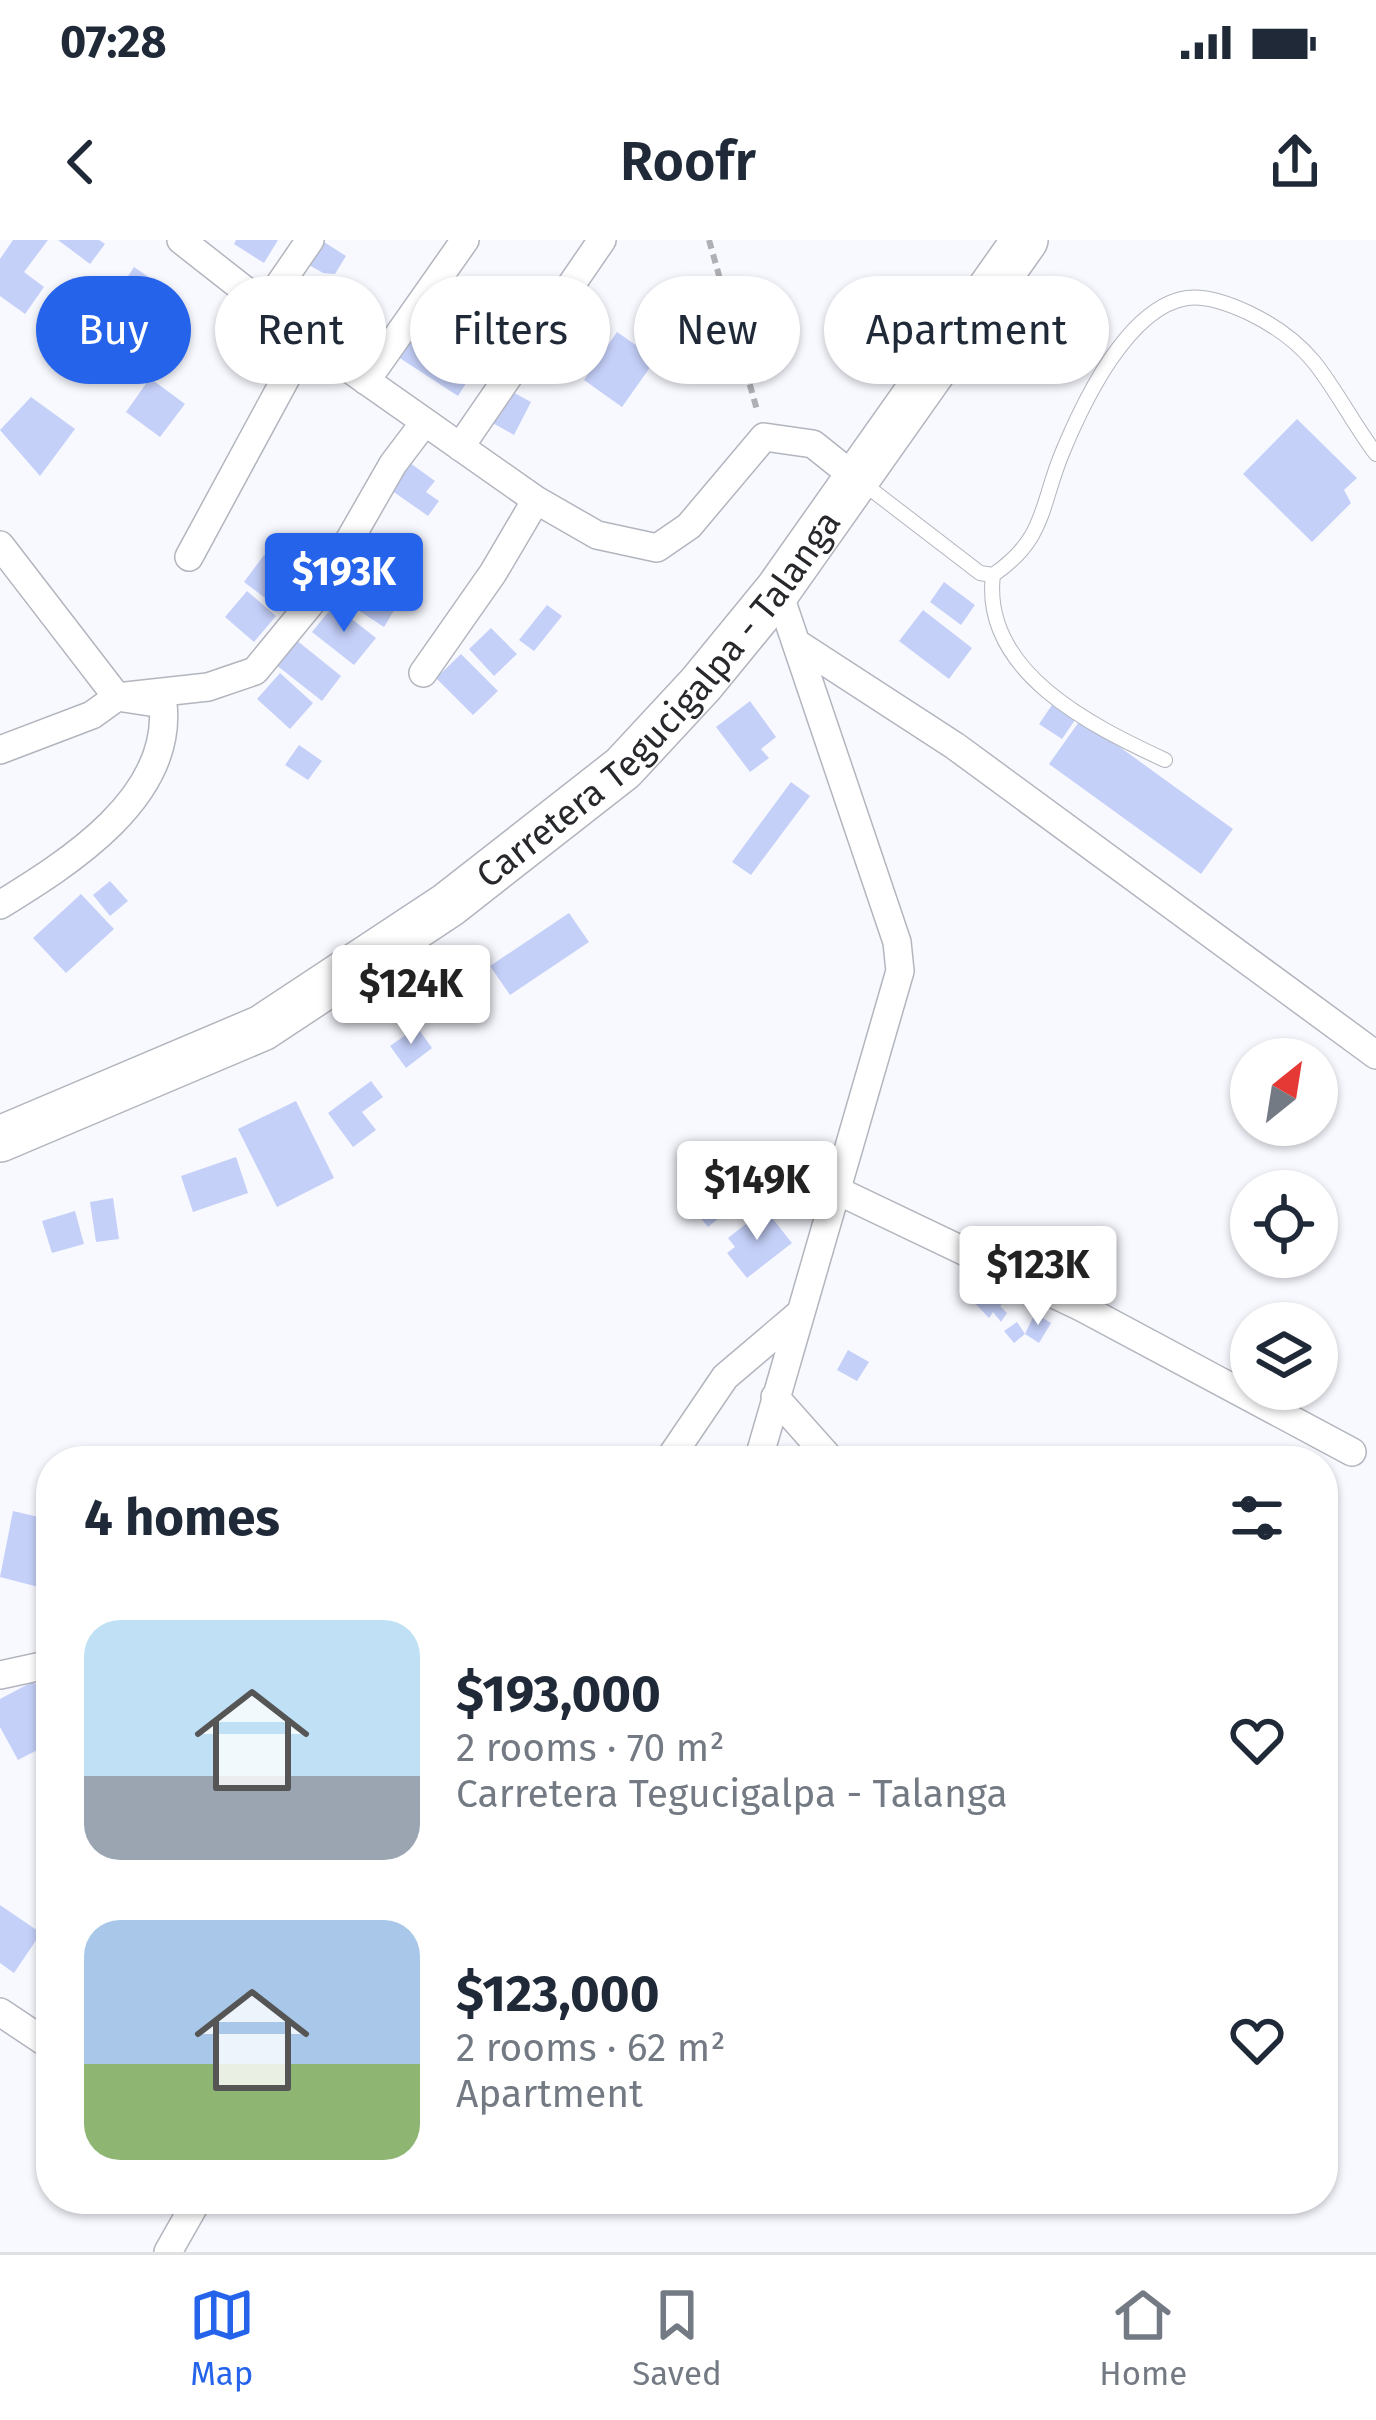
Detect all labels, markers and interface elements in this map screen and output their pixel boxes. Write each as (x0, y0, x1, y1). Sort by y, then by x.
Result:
text: 07:28 (60, 15, 167, 69)
icon: back (48, 129, 114, 195)
icon: share (1262, 129, 1328, 195)
text: Roofr (620, 130, 756, 194)
chip: Buy (36, 276, 191, 384)
chip: Rent (215, 276, 386, 384)
chip: Filters (410, 276, 610, 384)
chip: New (634, 276, 800, 384)
chip: Apartment (824, 276, 1109, 384)
street label: Carretera Tegucigalpa - Talanga (468, 502, 850, 897)
pin: $193K (260, 533, 428, 635)
text: $193K (292, 549, 396, 595)
pin: $124K (327, 945, 495, 1047)
text: $124K (359, 961, 463, 1007)
north arrow (1230, 1038, 1338, 1146)
map controls (1230, 1038, 1338, 1410)
pin: $149K (673, 1141, 841, 1243)
text: $149K (704, 1157, 810, 1203)
button: locate (1230, 1170, 1338, 1278)
pin: $123K (954, 1226, 1122, 1328)
text: $123K (986, 1242, 1090, 1288)
button: layers (1230, 1302, 1338, 1410)
icon: filters (1224, 1485, 1290, 1551)
text: 4 homes (84, 1487, 280, 1549)
text: $193,000 (456, 1663, 661, 1725)
icon: home (180, 1668, 324, 1812)
icon: heart (1224, 1707, 1290, 1773)
text: 2 rooms · 70 m² (456, 1725, 725, 1771)
text: Carretera Tegucigalpa - Talanga (456, 1771, 1008, 1817)
text: $123,000 (456, 1963, 660, 2025)
icon: home (180, 1968, 324, 2112)
icon: heart (1224, 2007, 1290, 2073)
text: 2 rooms · 62 m² (456, 2025, 726, 2071)
text: Apartment (456, 2071, 643, 2117)
tab: Map (189, 2282, 255, 2394)
tab: Saved (632, 2282, 722, 2394)
tab: Home (1099, 2282, 1187, 2394)

